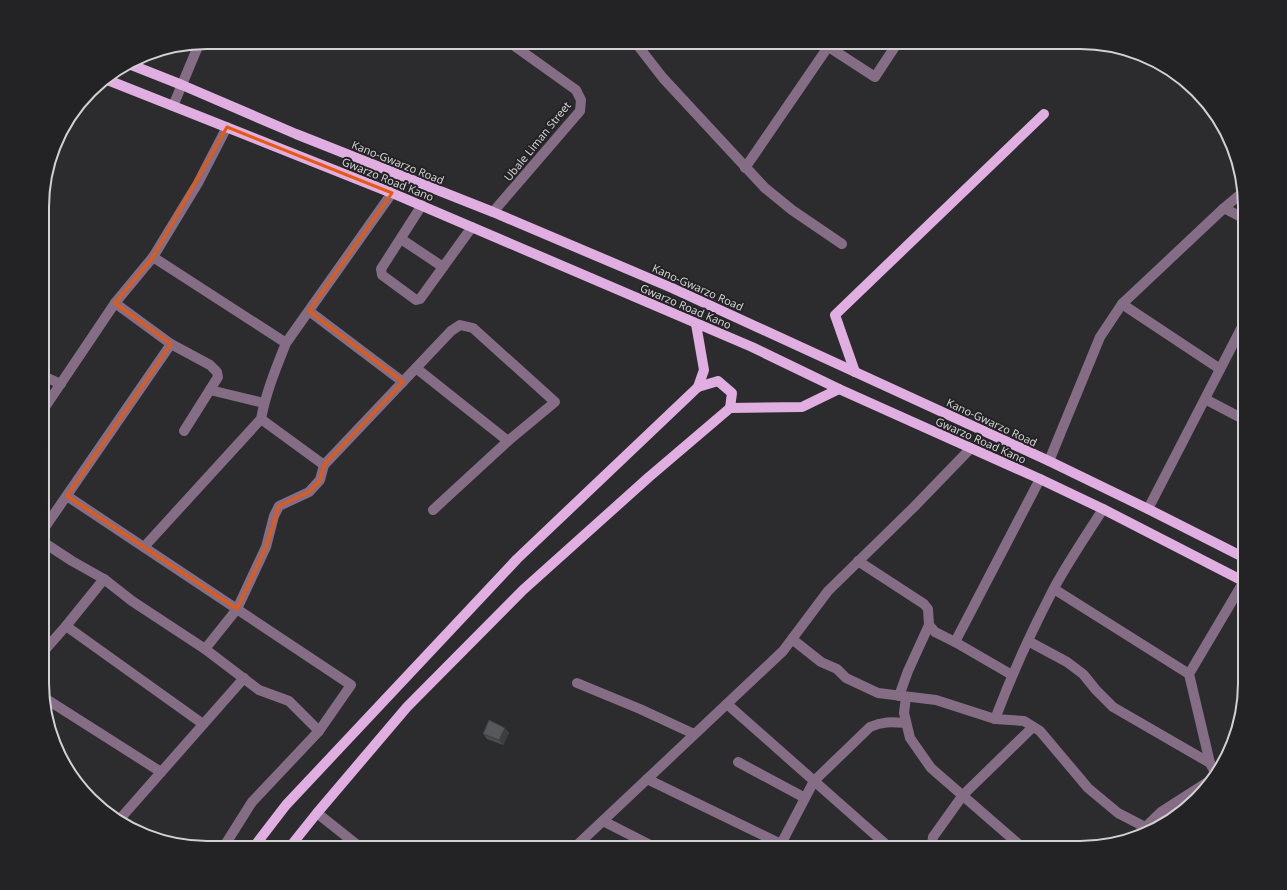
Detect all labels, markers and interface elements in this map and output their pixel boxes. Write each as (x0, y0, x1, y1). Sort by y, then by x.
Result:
street label: Ubale Liman Street (500, 98, 574, 184)
street label: Kano-Gwarzo Road (350, 137, 446, 187)
street label: Gwarzo Road Kano (340, 154, 436, 204)
street label: Kano-Gwarzo Road (650, 260, 746, 314)
street label: Gwarzo Road Kano (638, 280, 734, 332)
street label: Kano-Gwarzo Road (944, 394, 1040, 450)
street label: Gwarzo Road Kano (933, 413, 1029, 467)

